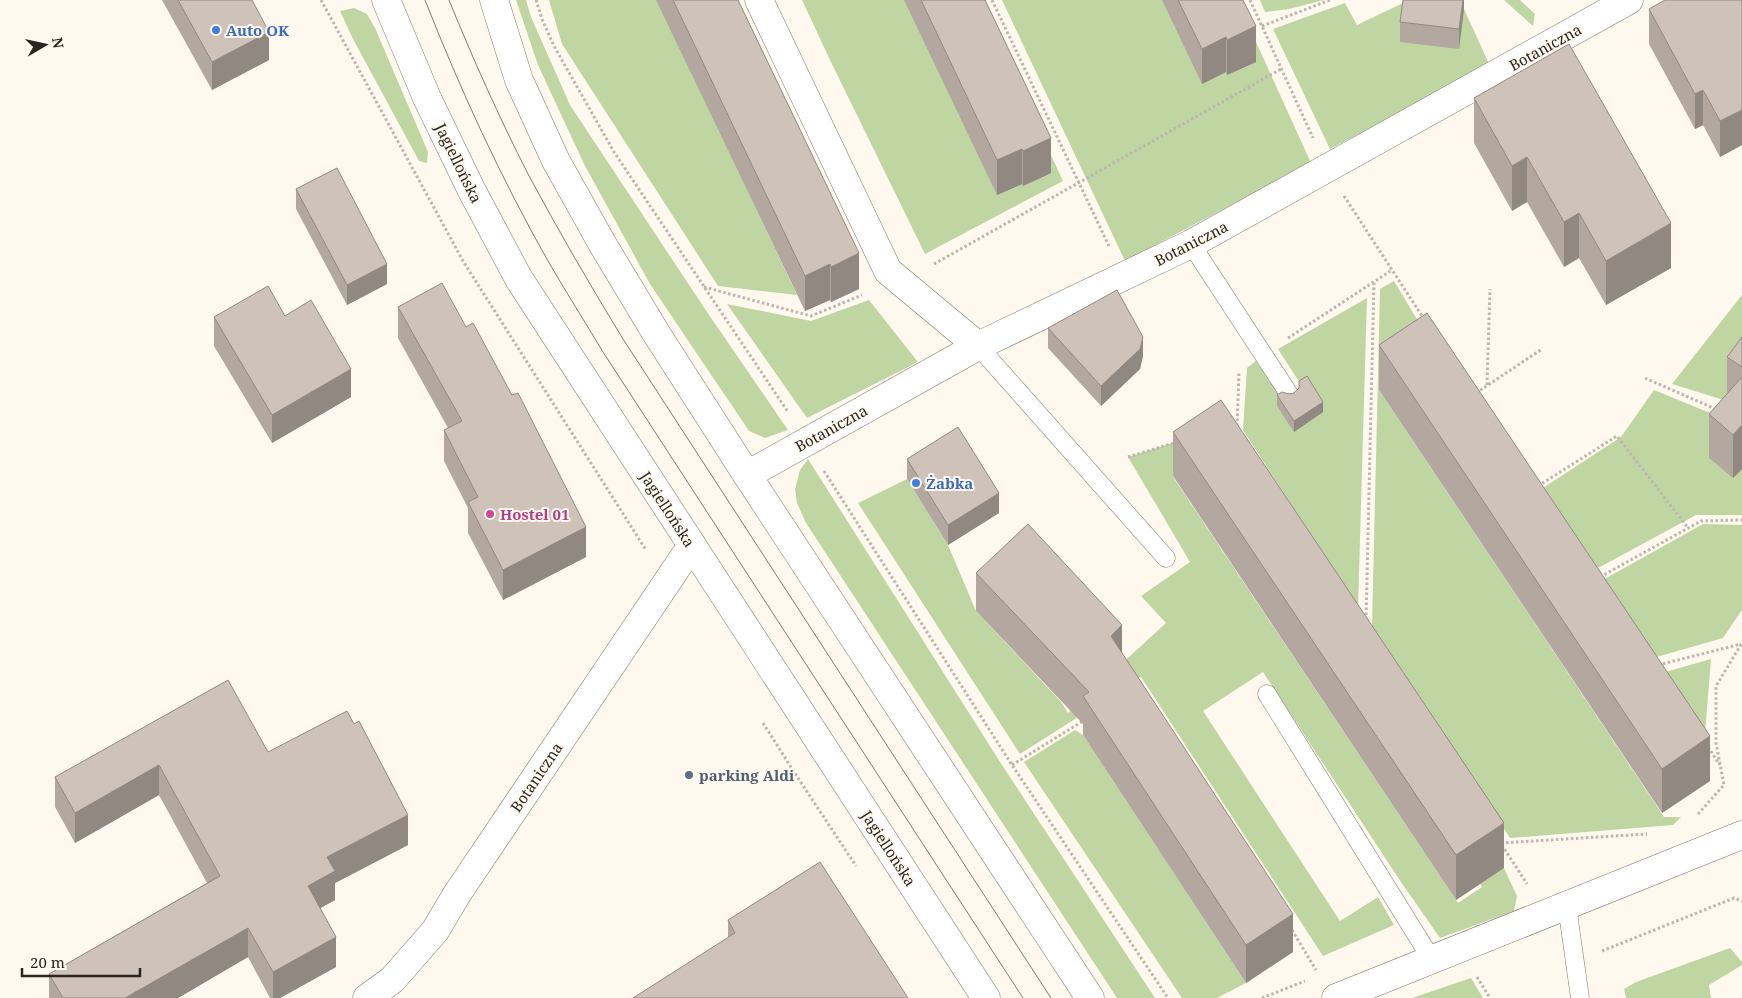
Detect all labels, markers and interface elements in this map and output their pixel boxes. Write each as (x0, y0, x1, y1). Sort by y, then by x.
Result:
street label: Botaniczna (1505, 19, 1585, 75)
north arrow (20, 20, 70, 70)
place label: Auto OK (226, 20, 290, 40)
marker: Auto OK (210, 24, 222, 36)
text: N (48, 36, 69, 50)
street label: Jagiellońska (431, 119, 487, 206)
street label: Botaniczna (1151, 216, 1231, 270)
street label: Botaniczna (791, 400, 871, 456)
street label: Jagiellońska (636, 467, 700, 551)
place label: Żabka (926, 473, 973, 493)
marker: Żabka (910, 477, 922, 489)
place label: Hostel 01 (500, 504, 570, 524)
marker: Hostel 01 (484, 508, 496, 520)
street label: Botaniczna (505, 738, 567, 816)
place label: parking Aldi (699, 765, 795, 785)
marker: parking Aldi (683, 769, 695, 781)
street label: Jagiellońska (857, 806, 921, 890)
scale bar (22, 946, 140, 978)
text: 20 m (30, 952, 65, 972)

